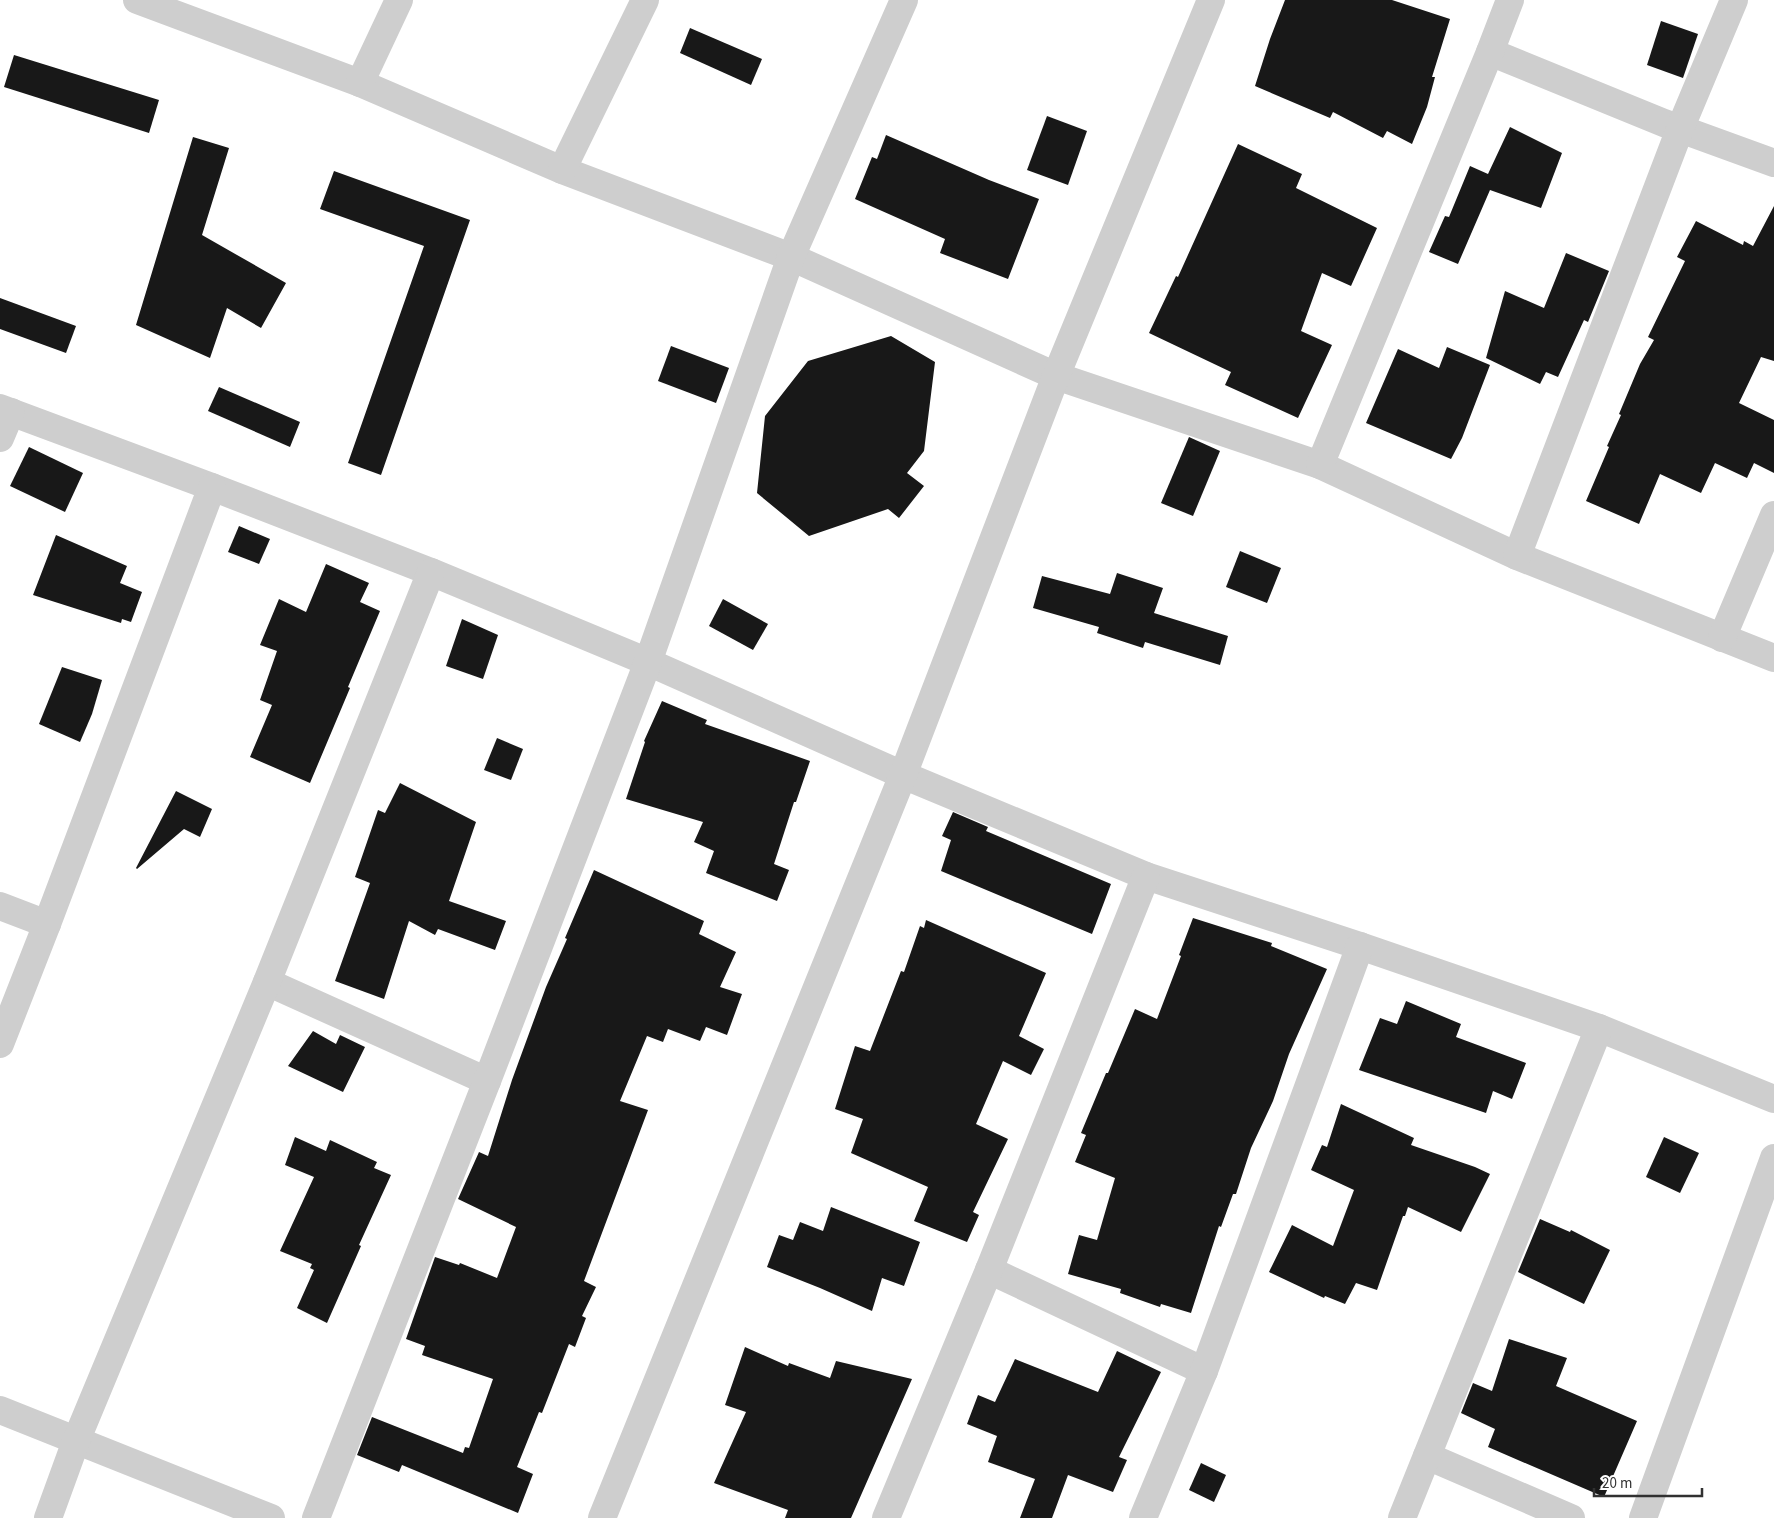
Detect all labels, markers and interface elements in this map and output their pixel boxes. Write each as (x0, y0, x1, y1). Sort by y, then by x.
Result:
scale bar (1594, 1466, 1702, 1498)
text: 20 m (1602, 1473, 1632, 1494)

